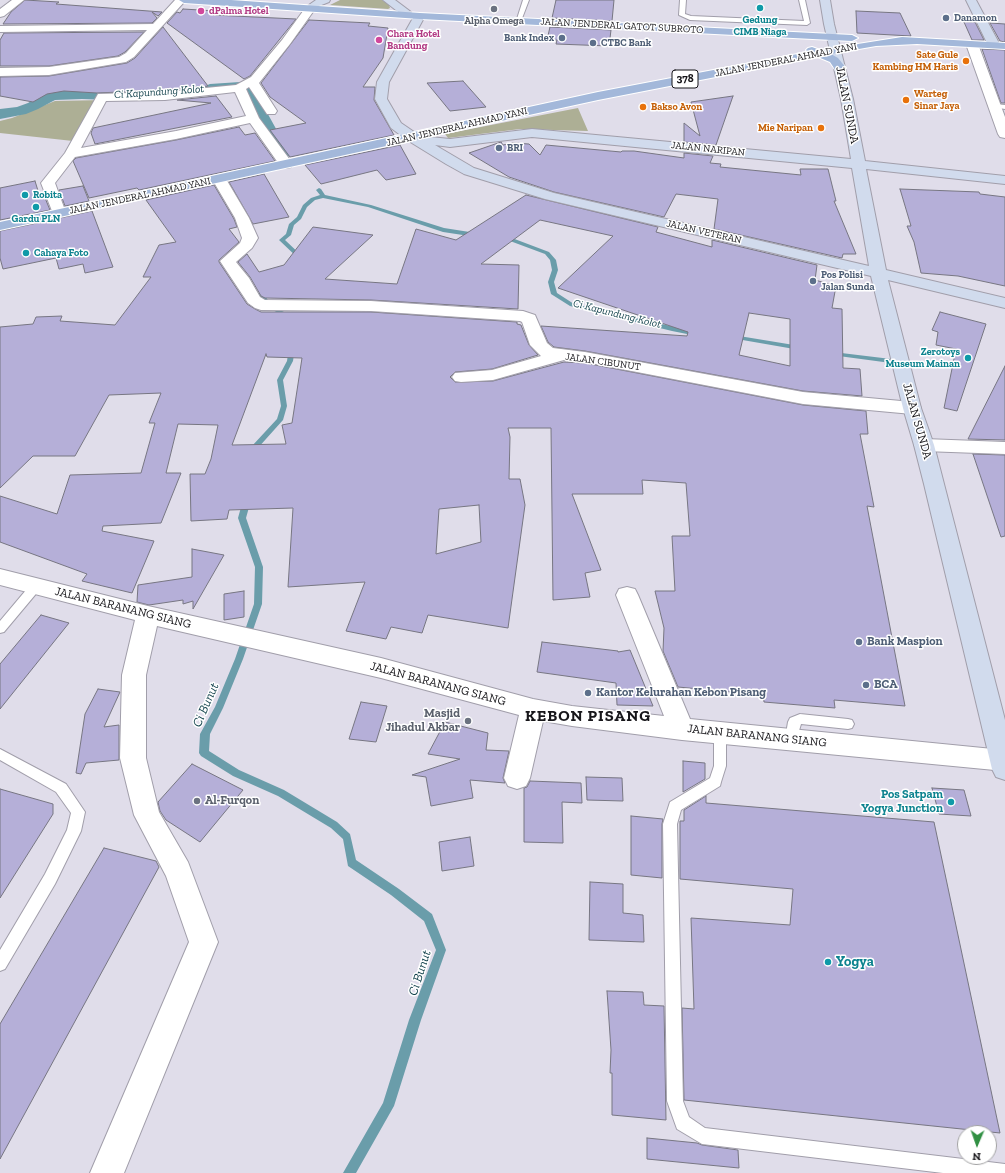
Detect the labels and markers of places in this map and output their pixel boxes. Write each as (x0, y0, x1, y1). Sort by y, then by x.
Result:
marker: Gedung CIMB Niaga (755, 3, 765, 13)
marker: Alpha Omega (489, 4, 499, 14)
place label: dPalma Hotel (209, 5, 269, 17)
marker: dPalma Hotel (196, 6, 206, 16)
place label: Danamon (954, 12, 997, 24)
marker: Danamon (941, 13, 951, 23)
place label: Gedung CIMB Niaga (733, 14, 787, 38)
place label: Alpha Omega (464, 15, 524, 27)
place label: Chara Hotel Bandung (387, 28, 440, 52)
place label: Bank Index (504, 32, 554, 44)
marker: Bank Index (557, 33, 567, 43)
marker: Chara Hotel Bandung (374, 35, 384, 45)
place label: CTBC Bank (601, 37, 651, 49)
marker: CTBC Bank (588, 38, 598, 48)
place label: Sate Gule Kambing HM Haris (872, 49, 958, 72)
marker: Sate Gule Kambing HM Haris (961, 56, 971, 66)
place label: Warteg Sinar Jaya (914, 88, 960, 112)
marker: Warteg Sinar Jaya (901, 95, 911, 105)
place label: Bakso Avon (651, 101, 702, 113)
marker: Bakso Avon (638, 102, 648, 112)
place label: Mie Naripan (758, 122, 813, 134)
marker: Mie Naripan (816, 123, 826, 133)
place label: BRI (507, 142, 523, 154)
marker: BRI (494, 143, 504, 153)
place label: Robita (33, 189, 62, 201)
marker: Robita (20, 190, 30, 200)
marker: Gardu PLN (31, 202, 41, 212)
place label: Gardu PLN (12, 213, 60, 225)
place label: Cahaya Foto (34, 247, 88, 259)
marker: Cahaya Foto (21, 248, 31, 258)
place label: Pos Polisi Jalan Sunda (821, 269, 874, 292)
marker: Pos Polisi Jalan Sunda (808, 276, 818, 286)
place label: Zerotoys Museum Mainan (886, 346, 960, 370)
marker: Zerotoys Museum Mainan (963, 353, 973, 363)
place label: Bank Maspion (867, 635, 943, 649)
marker: Bank Maspion (854, 637, 864, 647)
place label: BCA (874, 678, 897, 692)
marker: BCA (861, 680, 871, 690)
place label: Kantor Kelurahan Kebon Pisang (596, 686, 766, 700)
marker: Kantor Kelurahan Kebon Pisang (583, 688, 593, 698)
place label: Masjid Jihadul Akbar (385, 707, 460, 735)
marker: Masjid Jihadul Akbar (463, 716, 473, 726)
place label: Pos Satpam Yogya Junction (861, 788, 943, 816)
place label: Al-Furqon (205, 794, 259, 808)
marker: Al-Furqon (192, 796, 202, 806)
marker: Pos Satpam Yogya Junction (946, 797, 956, 807)
place label: Yogya (836, 954, 874, 970)
marker: Yogya (823, 957, 833, 967)

